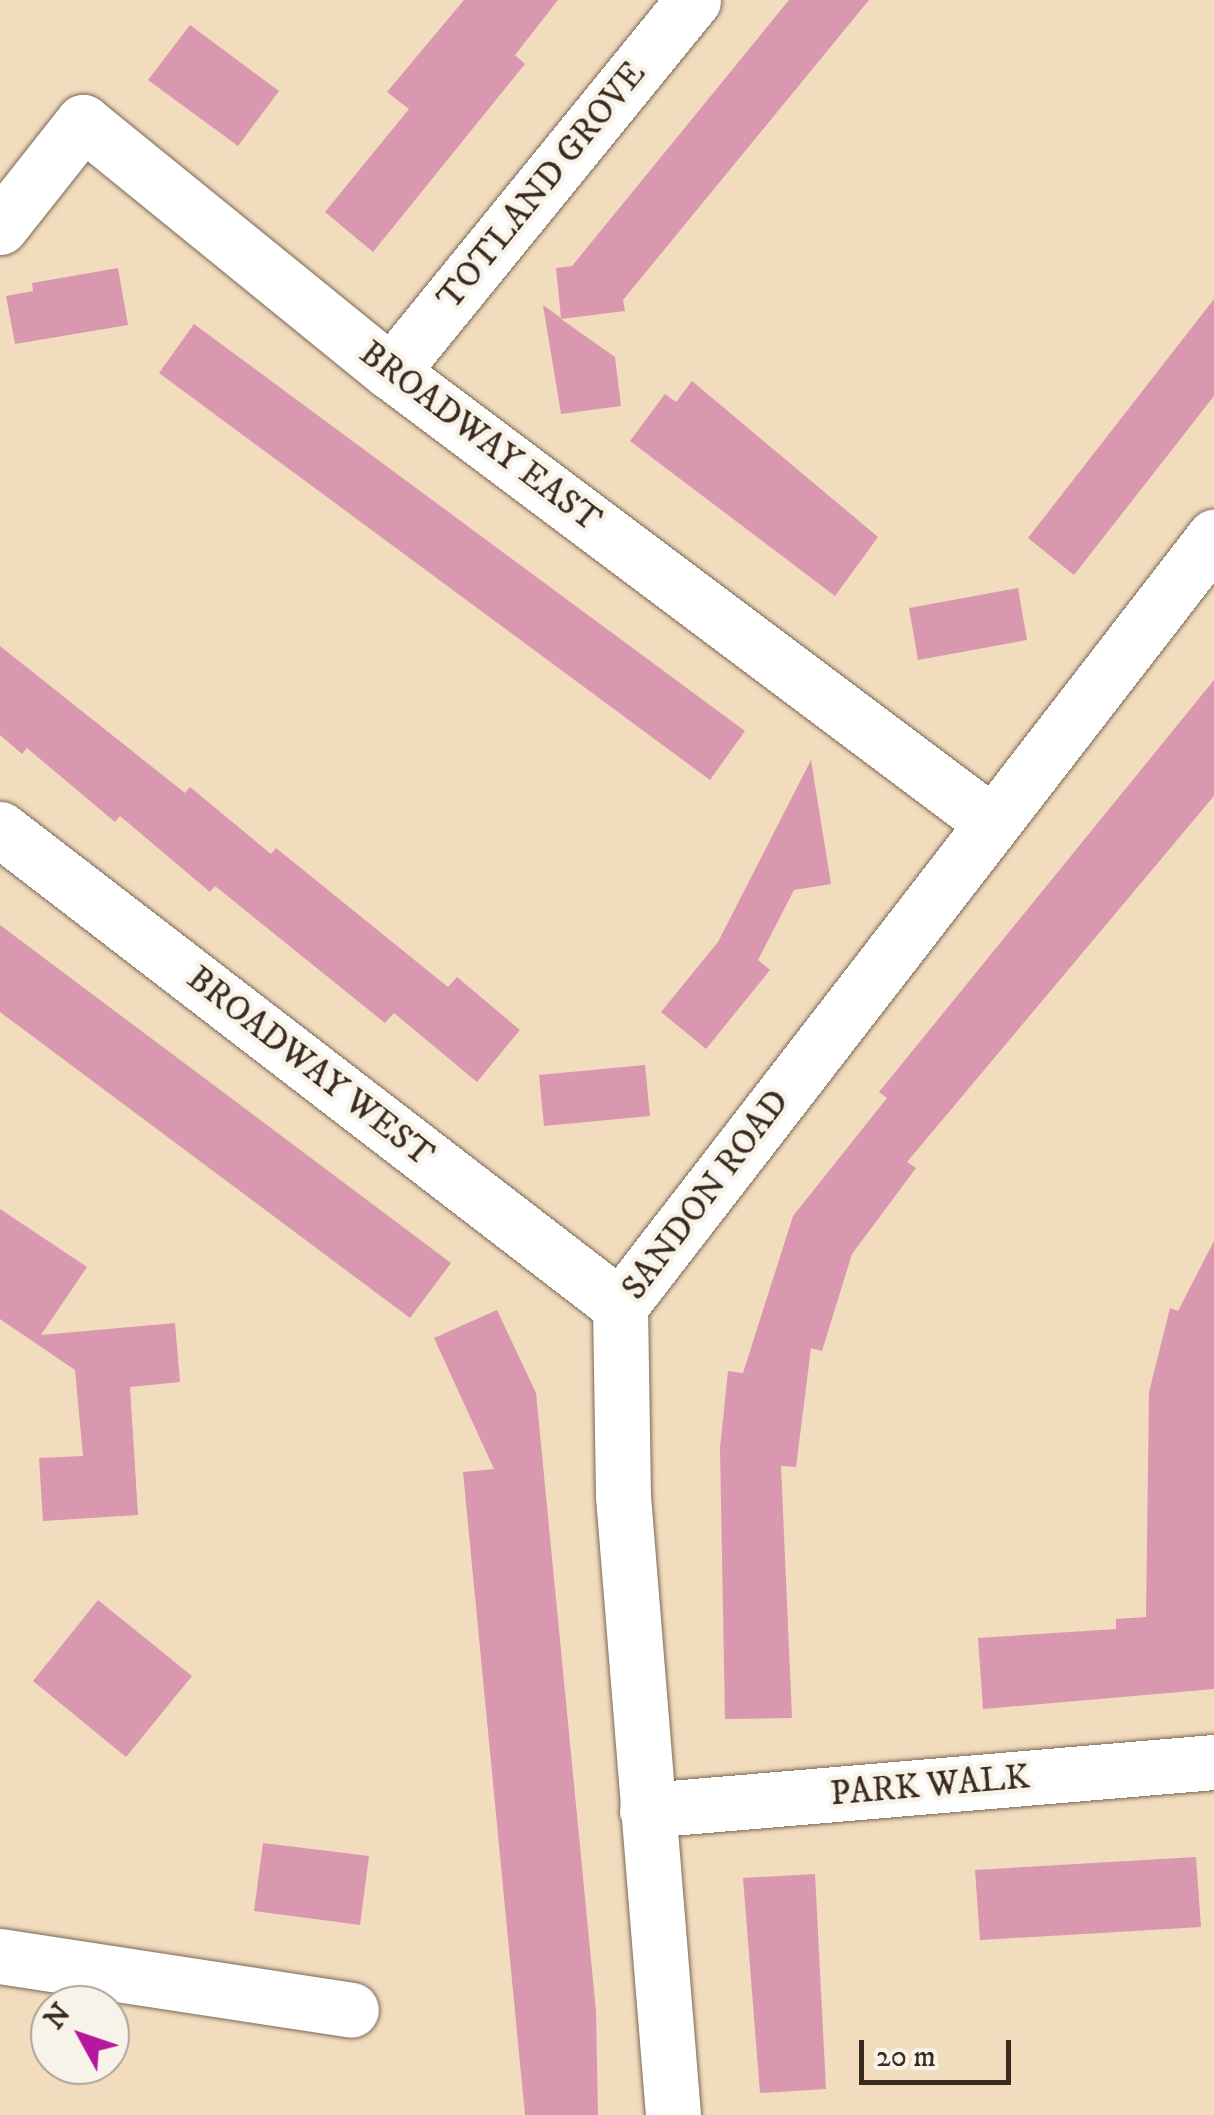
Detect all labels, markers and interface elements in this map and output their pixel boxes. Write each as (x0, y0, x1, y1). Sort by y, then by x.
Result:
street label: TOTLAND GROVE (429, 53, 655, 319)
street label: BROADWAY EAST (351, 332, 609, 542)
street label: BROADWAY WEST (178, 958, 442, 1176)
street label: SANDON ROAD (613, 1082, 799, 1308)
street label: PARK WALK (828, 1756, 1032, 1816)
north arrow (30, 1985, 130, 2085)
text: N (37, 1997, 79, 2037)
scale bar (864, 2020, 1016, 2082)
text: 20 m (876, 2039, 936, 2076)

